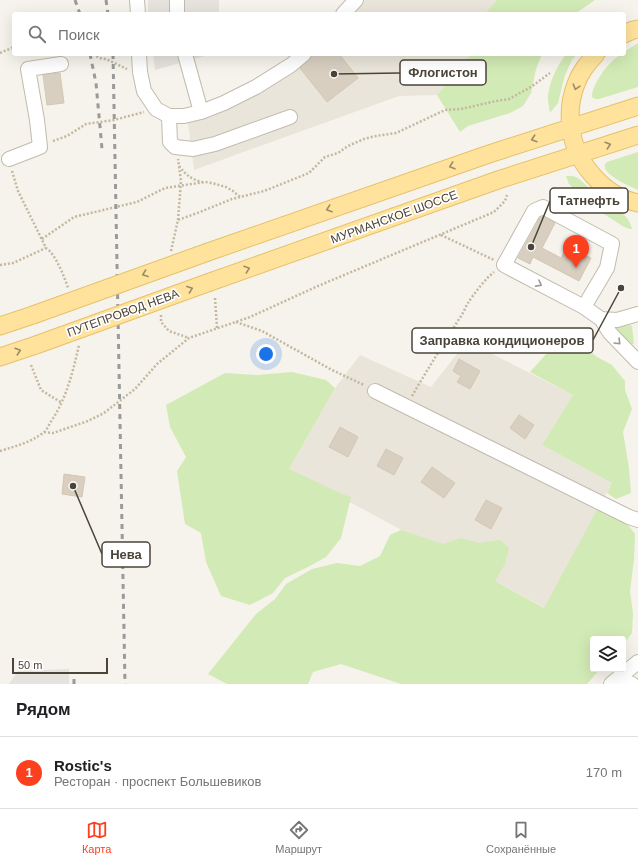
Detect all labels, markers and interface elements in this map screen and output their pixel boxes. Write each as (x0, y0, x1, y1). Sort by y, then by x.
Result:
search box (12, 12, 626, 56)
icon: search (26, 23, 48, 45)
text: Поиск (58, 26, 100, 43)
callout: Флогистон (400, 60, 486, 85)
text: Флогистон (408, 65, 478, 80)
one-way arrow (572, 83, 581, 90)
one-way arrow (530, 134, 537, 143)
one-way arrow (605, 141, 612, 150)
one-way arrow (449, 162, 456, 170)
street label: МУРМАНСКОЕ ШОССЕ (329, 188, 459, 246)
callout: Татнефть (550, 188, 628, 213)
text: Татнефть (558, 193, 620, 208)
one-way arrow (326, 204, 333, 213)
pin: 1 (563, 235, 589, 268)
one-way arrow (243, 265, 250, 274)
one-way arrow (141, 270, 148, 278)
one-way arrow (535, 279, 542, 286)
one-way arrow (187, 285, 194, 293)
street label: ПУТЕПРОВОД НЕВА (65, 286, 181, 340)
callout: Заправка кондиционеров (412, 328, 593, 353)
text: Заправка кондиционеров (420, 333, 585, 348)
one-way arrow (613, 337, 621, 345)
your location (256, 344, 276, 364)
one-way arrow (14, 347, 21, 356)
callout: Нева (102, 542, 150, 567)
text: Нева (110, 547, 143, 562)
map controls (590, 636, 626, 672)
button: layers (590, 636, 626, 672)
scale bar (12, 656, 108, 675)
text: 50 m (18, 659, 42, 671)
text: Рядом (16, 700, 71, 719)
text: Rostic's (54, 757, 112, 774)
text: 1 (25, 765, 33, 780)
text: 170 m (586, 765, 622, 780)
text: Ресторан · проспект Большевиков (54, 774, 261, 789)
tab: Карта (82, 819, 111, 855)
tab: Маршрут (275, 819, 322, 855)
tab: Сохранённые (486, 819, 556, 855)

